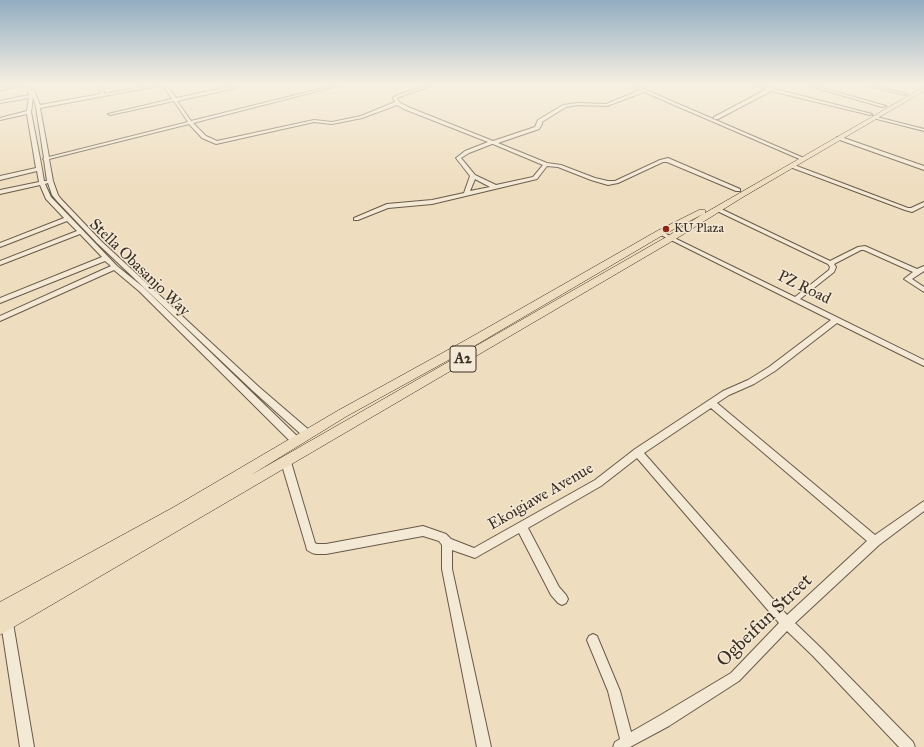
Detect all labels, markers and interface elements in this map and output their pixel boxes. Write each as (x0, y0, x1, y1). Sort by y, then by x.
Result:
street label: Stella Obasanjo Way (85, 215, 193, 321)
place label: KU Plaza (674, 221, 724, 237)
marker: KU Plaza (661, 224, 671, 234)
street label: PZ Road (774, 267, 834, 309)
road number: A2 (450, 346, 476, 372)
street label: Ekoigiawe Avenue (485, 459, 597, 535)
street label: Ogbeifun Street (713, 570, 817, 672)

